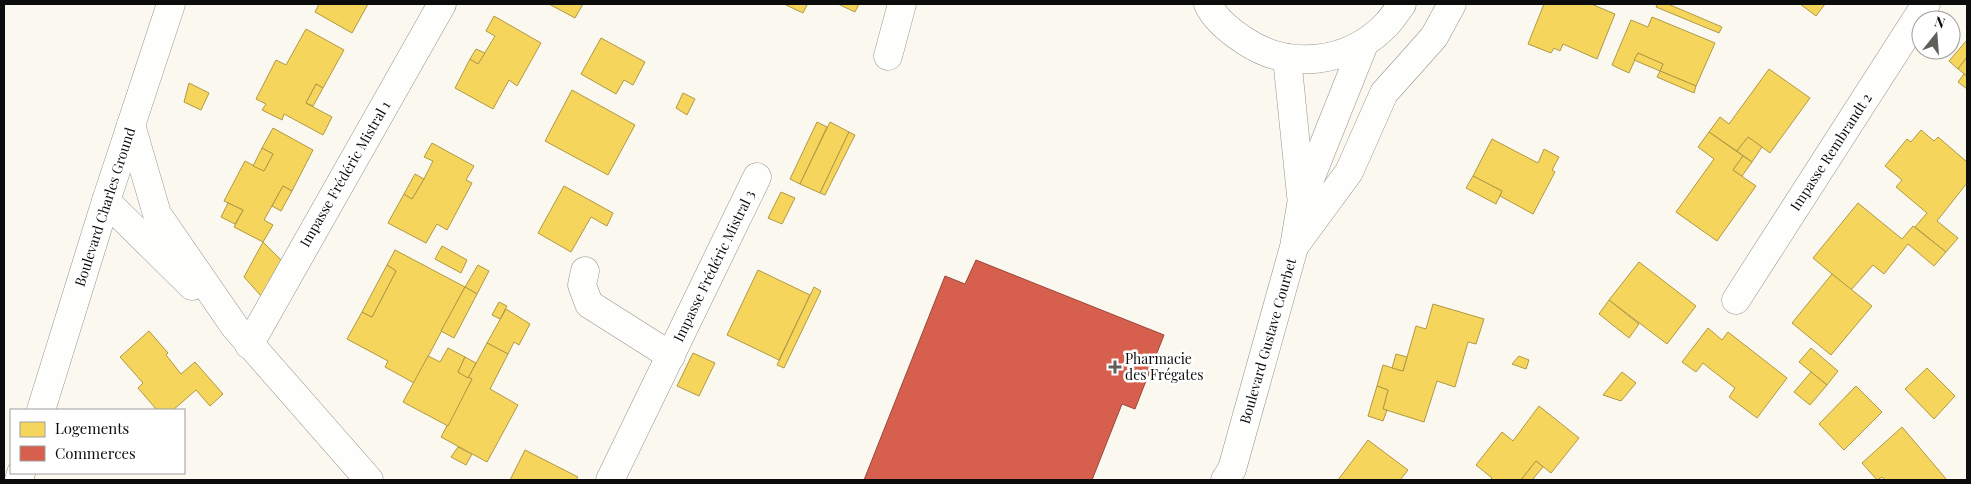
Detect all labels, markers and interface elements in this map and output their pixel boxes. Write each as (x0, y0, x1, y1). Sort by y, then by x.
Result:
north arrow (1911, 10, 1961, 60)
text: N (1932, 12, 1948, 33)
street label: Impasse Rembrandt 2 (1785, 89, 1876, 214)
street label: Impasse Frédéric Mistral 1 (295, 97, 394, 250)
street label: Boulevard Charles Ground (70, 125, 139, 289)
street label: Impasse Frédéric Mistral 3 (668, 187, 759, 345)
street label: Boulevard Gustave Courbet (1235, 255, 1301, 426)
place label: Pharmacie des Frégates (1125, 349, 1203, 384)
marker: Pharmacie des Frégates (1109, 361, 1121, 373)
legend (10, 409, 185, 474)
text: Logements (55, 418, 129, 438)
text: Commerces (55, 443, 136, 463)

